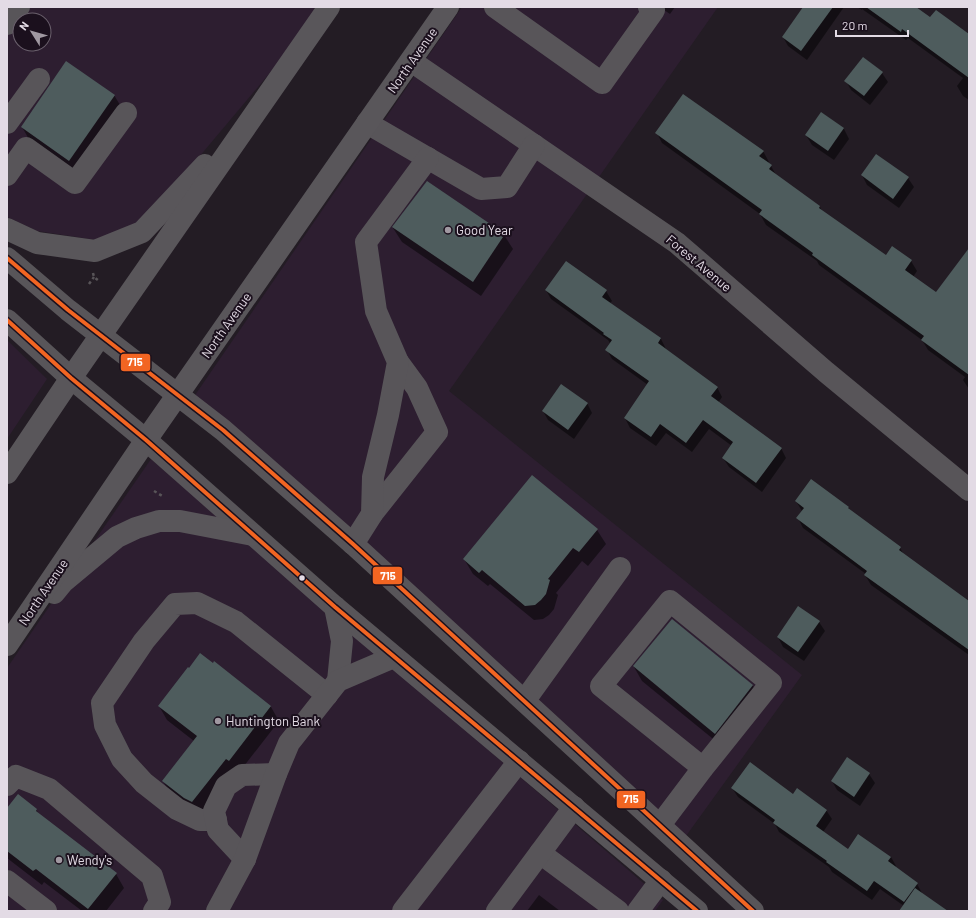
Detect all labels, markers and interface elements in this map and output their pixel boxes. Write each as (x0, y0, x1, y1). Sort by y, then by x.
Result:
north arrow (12, 12, 52, 52)
scale bar (836, 12, 908, 38)
text: 20 m (842, 18, 868, 32)
text: N (16, 19, 31, 33)
street label: North Avenue (384, 24, 441, 96)
place label: Good Year (456, 222, 513, 238)
marker: Good Year (443, 225, 453, 235)
street label: Forest Avenue (663, 231, 735, 295)
street label: North Avenue (198, 289, 255, 361)
line badge: 715 (120, 353, 151, 372)
text: 715 (127, 355, 143, 368)
street label: North Avenue (15, 556, 71, 628)
line badge: 715 (372, 566, 403, 585)
text: 715 (380, 569, 396, 582)
unlabelled marker (297, 573, 307, 583)
place label: Huntington Bank (226, 713, 320, 729)
marker: Huntington Bank (213, 716, 223, 726)
line badge: 715 (616, 790, 646, 809)
text: 715 (623, 792, 639, 805)
place label: Wendy's (67, 852, 112, 868)
marker: Wendy's (54, 855, 64, 865)

